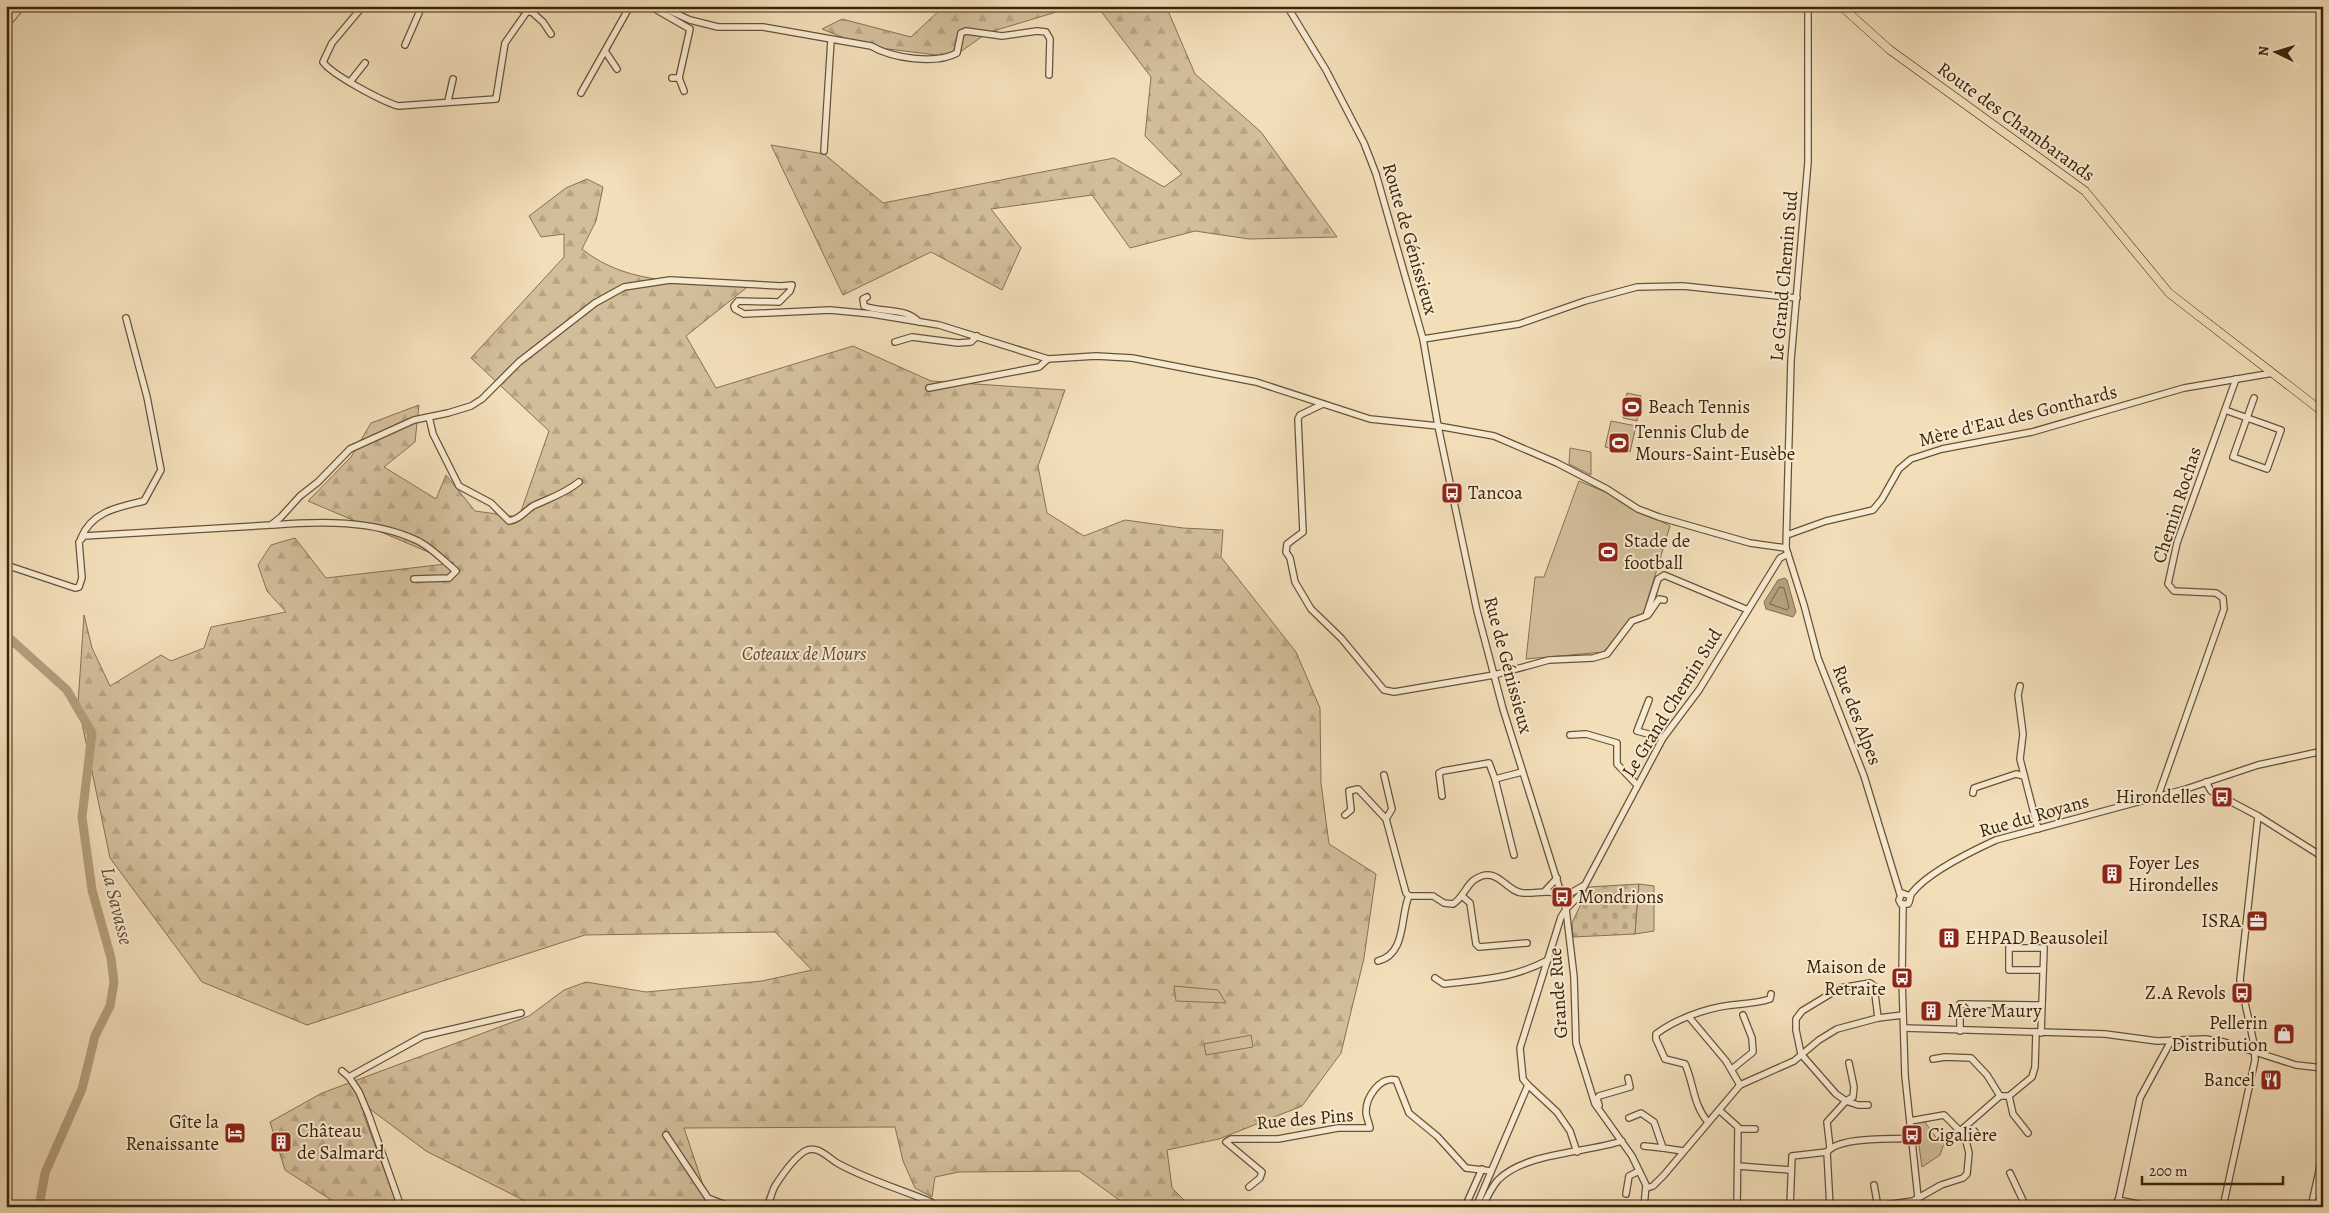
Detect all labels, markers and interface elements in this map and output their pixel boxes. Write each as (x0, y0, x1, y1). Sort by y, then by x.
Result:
north arrow (2252, 28, 2302, 78)
text: N (2254, 45, 2273, 57)
street label: Route des Chambarands (1932, 56, 2100, 188)
street label: Route de Génissieux (1376, 160, 1444, 318)
street label: Le Grand Chemin Sud (1764, 189, 1804, 362)
street label: Mère d'Eau des Gonthards (1916, 379, 2120, 453)
place label: Beach Tennis (1648, 394, 1750, 420)
sports icon: Beach Tennis (1620, 395, 1644, 419)
place label: Tennis Club de Mours-Saint-Eusèbe (1635, 419, 1795, 467)
sports icon: Tennis Club de Mours-Saint-Eusèbe (1607, 431, 1631, 455)
street label: Chemin Rochas (2146, 443, 2208, 567)
place label: Tancoa (1468, 480, 1523, 506)
bus stop icon: Tancoa (1440, 481, 1464, 505)
place label: Stade de football (1624, 528, 1690, 576)
sports icon: Stade de football (1596, 540, 1620, 564)
street label: Rue de Génissieux (1477, 593, 1539, 737)
street label: Le Grand Chemin Sud (1616, 623, 1729, 782)
park label: Coteaux de Mours (742, 641, 867, 667)
street label: Rue des Alpes (1826, 661, 1888, 769)
place label: Hirondelles (2115, 784, 2206, 810)
bus stop icon: Hirondelles (2210, 785, 2234, 809)
street label: Rue du Royans (1976, 788, 2092, 844)
place label: Foyer Les Hirondelles (2128, 850, 2219, 898)
building icon: Foyer Les Hirondelles (2100, 862, 2124, 886)
water label: La Savasse (94, 864, 140, 948)
place label: Mondrions (1578, 884, 1664, 910)
bus stop icon: Mondrions (1550, 885, 1574, 909)
place label: ISRA (2201, 908, 2242, 934)
office icon: ISRA (2245, 909, 2269, 933)
place label: EHPAD Beausoleil (1965, 925, 2108, 951)
building icon: EHPAD Beausoleil (1937, 926, 1961, 950)
street label: Grande Rue (1542, 947, 1574, 1039)
place label: Maison de Retraite (1806, 954, 1886, 1002)
bus stop icon: Maison de Retraite (1890, 966, 1914, 990)
place label: Z.A Revols (2145, 980, 2226, 1006)
bus stop icon: Z.A Revols (2230, 981, 2254, 1005)
place label: Mère Maury (1947, 998, 2042, 1024)
building icon: Mère Maury (1919, 999, 1943, 1023)
place label: Pellerin Distribution (2171, 1010, 2268, 1058)
shop icon: Pellerin Distribution (2272, 1022, 2296, 1046)
place label: Bancel (2203, 1067, 2255, 1093)
restaurant icon: Bancel (2259, 1068, 2283, 1092)
street label: Rue des Pins (1255, 1102, 1355, 1136)
place label: Gîte la Renaissante (126, 1109, 219, 1157)
place label: Château de Salmard (297, 1118, 385, 1166)
hotel icon: Gîte la Renaissante (223, 1121, 247, 1145)
place label: Cigalière (1928, 1122, 1997, 1148)
bus stop icon: Cigalière (1900, 1123, 1924, 1147)
building icon: Château de Salmard (269, 1130, 293, 1154)
scale bar (2142, 1153, 2283, 1185)
text: 200 m (2149, 1161, 2188, 1181)

